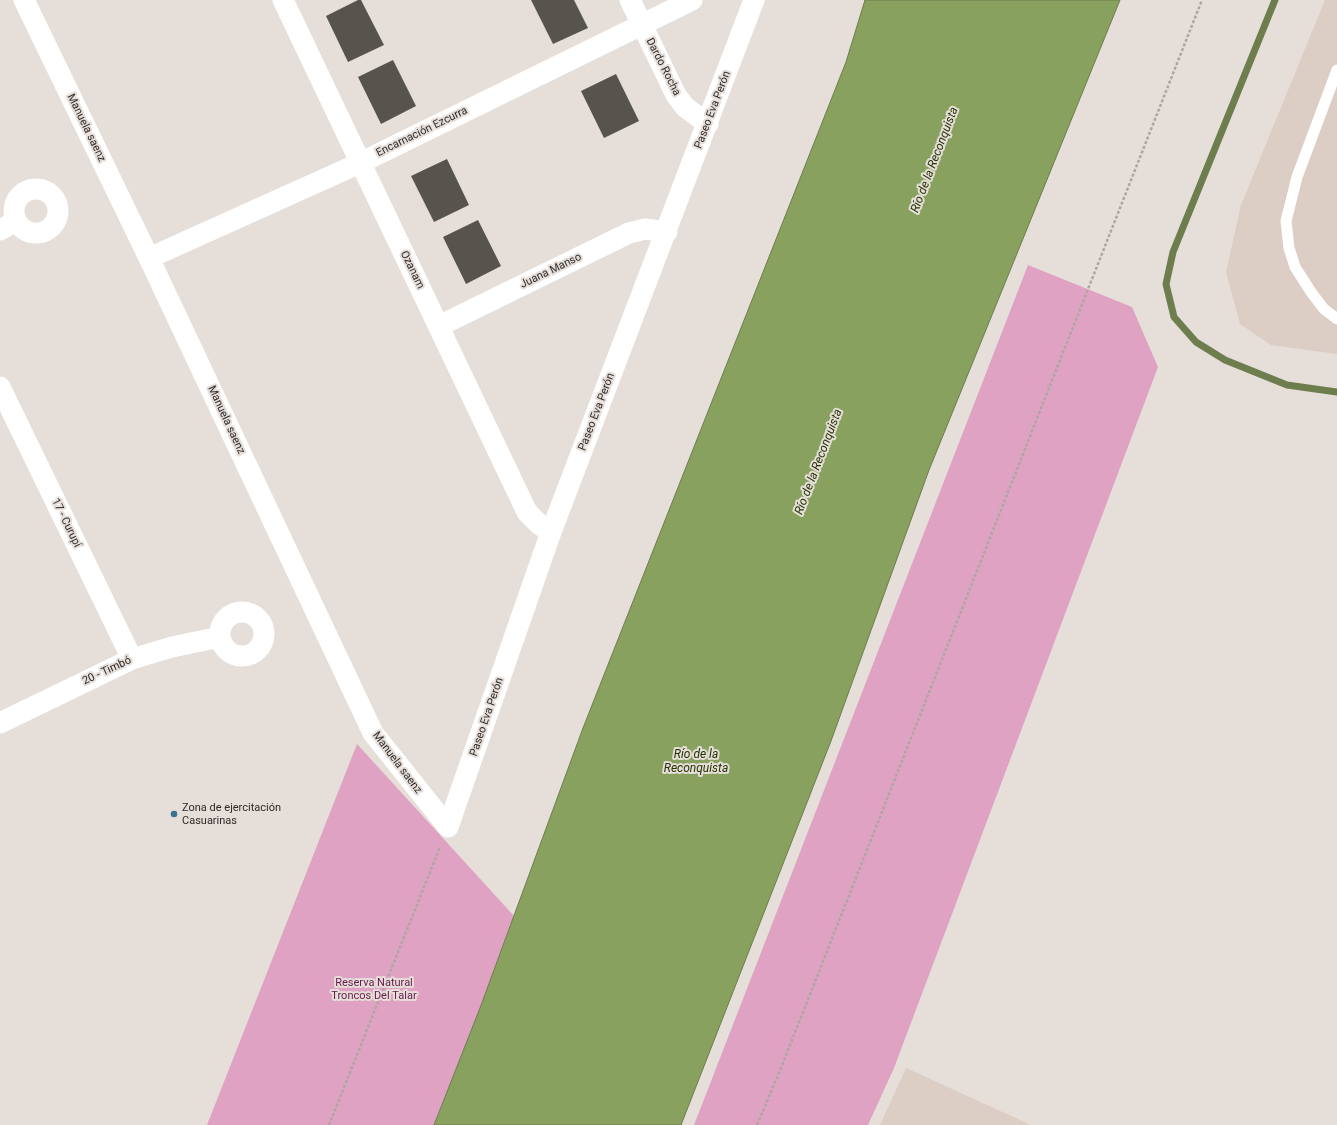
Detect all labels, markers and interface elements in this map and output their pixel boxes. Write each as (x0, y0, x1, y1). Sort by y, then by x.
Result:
street label: Dardo Rocha (643, 36, 683, 98)
street label: Paseo Eva Perón (692, 69, 734, 151)
street label: Manuela saenz (64, 92, 108, 164)
street label: Encarnación Ezcurra (374, 104, 470, 160)
water label: Río de la Reconquista (908, 105, 962, 215)
street label: Ozanam (397, 249, 427, 291)
street label: Juana Manso (518, 250, 584, 292)
street label: Paseo Eva Perón (576, 371, 618, 453)
street label: Manuela saenz (204, 384, 248, 456)
water label: Río de la Reconquista (792, 407, 846, 517)
street label: 17 - Curupí (49, 496, 83, 550)
street label: 20 - Timbó (81, 654, 133, 688)
street label: Paseo Eva Perón (467, 676, 507, 758)
street label: Manuela saenz (369, 729, 425, 797)
water label: Río de la Reconquista (664, 748, 728, 776)
place label: Zona de ejercitación Casuarinas (182, 801, 281, 827)
marker: Zona de ejercitación Casuarinas (169, 809, 179, 819)
park label: Reserva Natural Troncos Del Talar (331, 976, 417, 1002)

